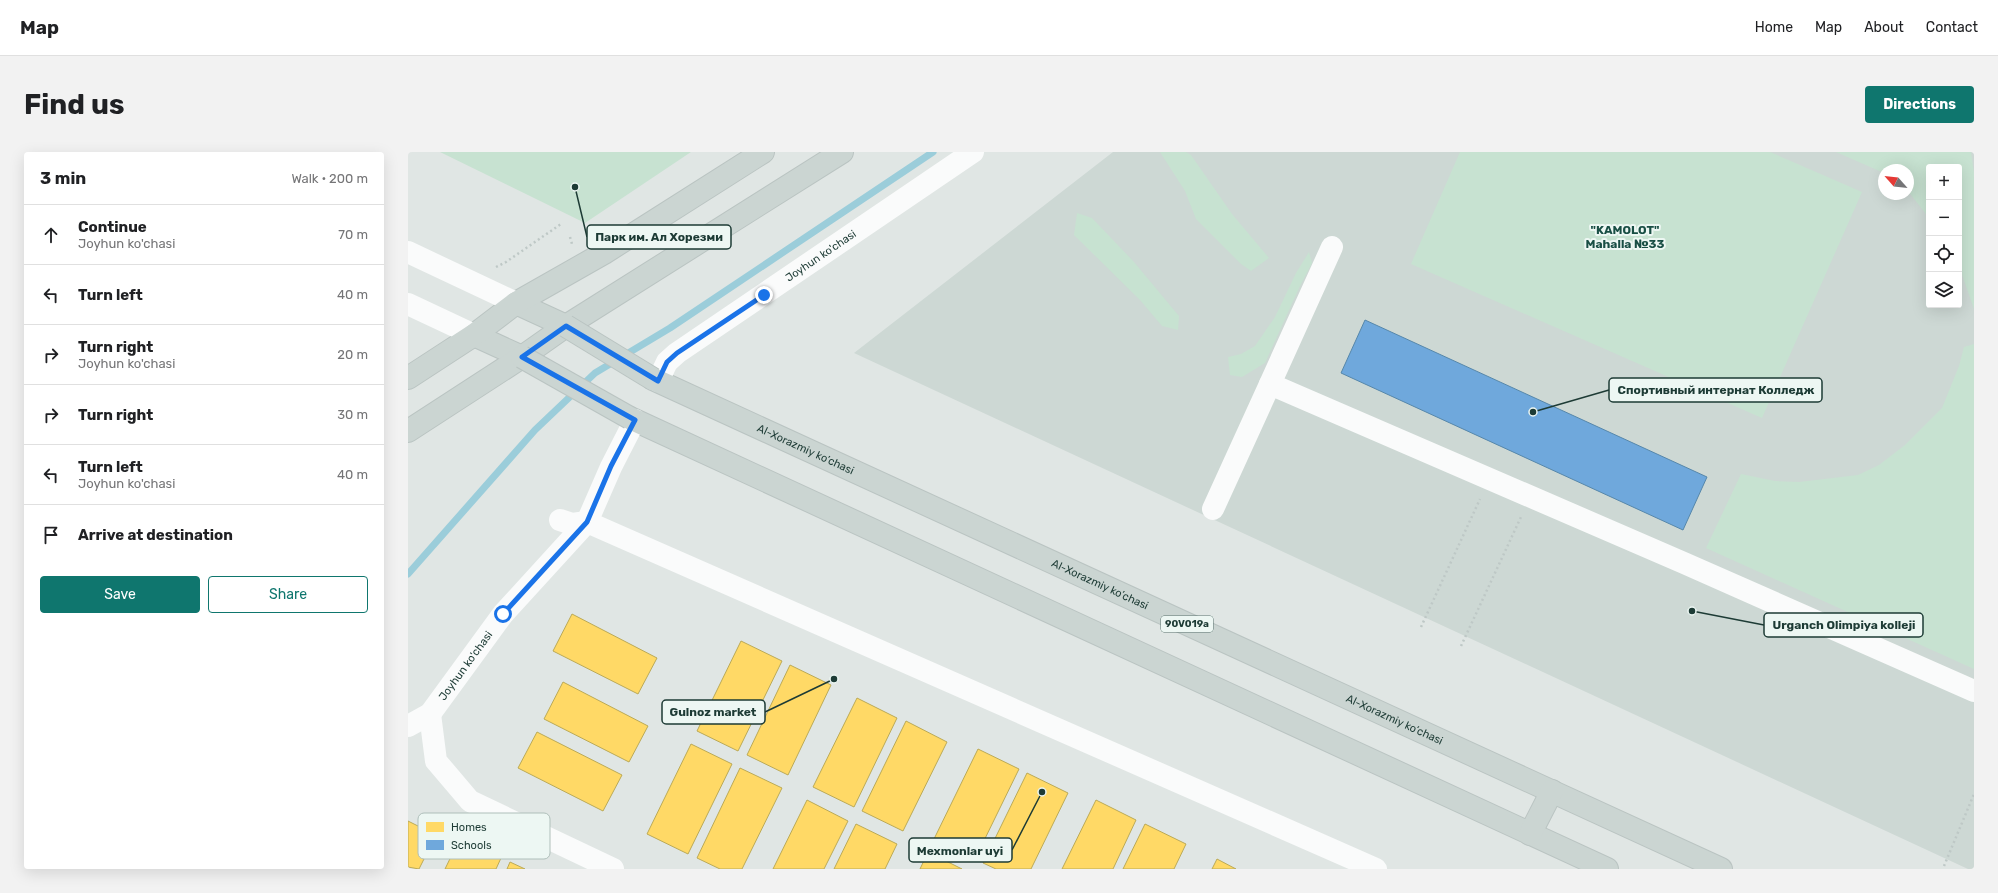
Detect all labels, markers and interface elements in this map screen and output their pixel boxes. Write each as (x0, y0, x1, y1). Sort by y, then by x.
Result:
text: Map (20, 16, 59, 39)
text: Home (1755, 19, 1793, 36)
text: Map (1815, 19, 1842, 36)
text: About (1864, 19, 1904, 36)
text: Contact (1926, 19, 1978, 36)
button: Directions (1865, 86, 1974, 123)
text: Find us (24, 88, 124, 121)
north arrow (1878, 164, 1914, 200)
map controls (1926, 164, 1962, 308)
button: + (1926, 164, 1962, 200)
text: 3 min (40, 168, 86, 188)
text: Walk · 200 m (291, 171, 368, 186)
button: − (1926, 200, 1962, 236)
text: Continue (78, 218, 147, 236)
district label: "KAMOLOT" Mahalla №33 (1586, 223, 1665, 251)
icon: ahead (40, 224, 62, 246)
callout: Парк им. Ал Хорезми (587, 225, 731, 249)
text: 70 m (338, 227, 368, 242)
street label: Joyhun ko'chasi (783, 227, 858, 284)
text: Парк им. Ал Хорезми (595, 230, 723, 244)
text: Joyhun ko'chasi (78, 236, 175, 251)
button: locate (1926, 236, 1962, 272)
button: layers (1926, 272, 1962, 308)
icon: left (40, 284, 62, 306)
text: Turn left (78, 286, 143, 304)
route end (755, 286, 773, 304)
text: 40 m (337, 287, 368, 302)
text: Turn right (78, 338, 153, 356)
icon: right (40, 344, 62, 366)
text: 20 m (337, 347, 368, 362)
text: Joyhun ko'chasi (78, 356, 175, 371)
callout: Спортивный интернат Колледж (1609, 378, 1822, 402)
text: Спортивный интернат Колледж (1618, 383, 1814, 397)
icon: right (40, 404, 62, 426)
text: Turn right (78, 406, 153, 424)
text: 30 m (337, 407, 368, 422)
street label: Al-Xorazmiy ko’chasi (755, 421, 856, 477)
text: Turn left (78, 458, 143, 476)
icon: left (40, 464, 62, 486)
text: 40 m (337, 467, 368, 482)
text: Joyhun ko'chasi (78, 476, 175, 491)
icon: arrive (40, 524, 62, 546)
text: Arrive at destination (78, 526, 233, 544)
street label: Al-Xorazmiy ko’chasi (1050, 556, 1151, 612)
button: Save (40, 576, 200, 613)
button: Share (208, 576, 368, 613)
route start (494, 605, 512, 623)
callout: Urganch Olimpiya kolleji (1764, 613, 1923, 637)
road number: 90V019a (1161, 616, 1213, 632)
text: Urganch Olimpiya kolleji (1772, 618, 1916, 632)
street label: Joyhun ko'chasi (436, 628, 495, 703)
street label: Al-Xorazmiy ko’chasi (1344, 691, 1445, 747)
callout: Gulnoz market (662, 700, 765, 724)
text: Gulnoz market (670, 705, 757, 719)
legend (418, 813, 550, 859)
text: Homes (451, 821, 487, 834)
callout: Mexmonlar uyi (909, 838, 1012, 862)
text: Schools (451, 839, 492, 852)
text: Mexmonlar uyi (917, 844, 1003, 858)

